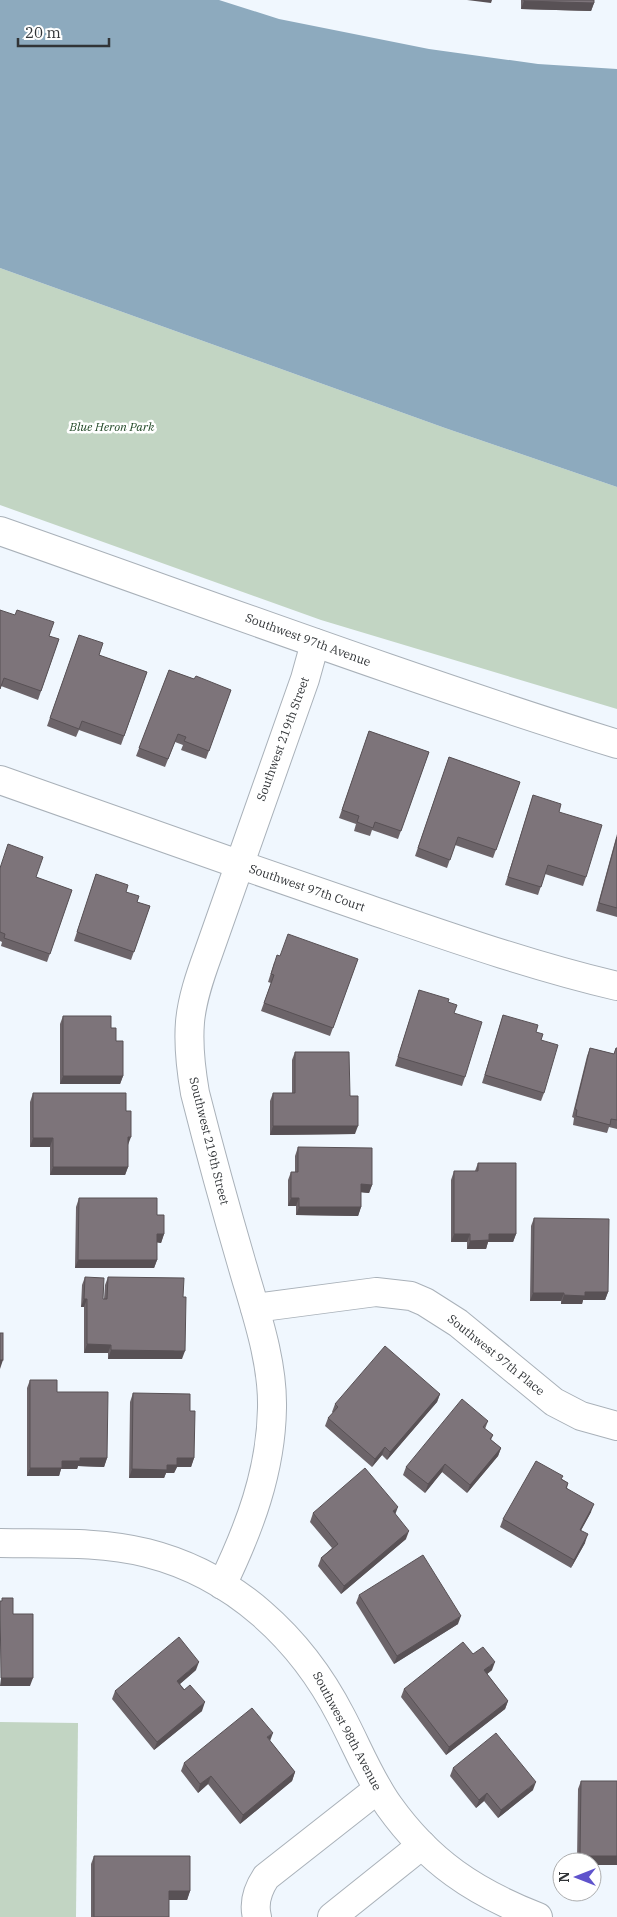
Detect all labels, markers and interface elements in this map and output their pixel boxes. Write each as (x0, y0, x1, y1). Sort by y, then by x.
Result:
scale bar (18, 15, 109, 47)
text: 20 m (25, 23, 61, 42)
park label: Blue Heron Park (69, 419, 155, 434)
street label: Southwest 97th Avenue (243, 610, 373, 669)
street label: Southwest 219th Street (253, 675, 312, 803)
street label: Southwest 97th Court (247, 861, 367, 914)
street label: Southwest 219th Street (186, 1075, 233, 1206)
street label: Southwest 97th Place (445, 1311, 548, 1398)
street label: Southwest 98th Avenue (310, 1669, 385, 1793)
north arrow (552, 1852, 602, 1902)
text: N (555, 1871, 573, 1883)

